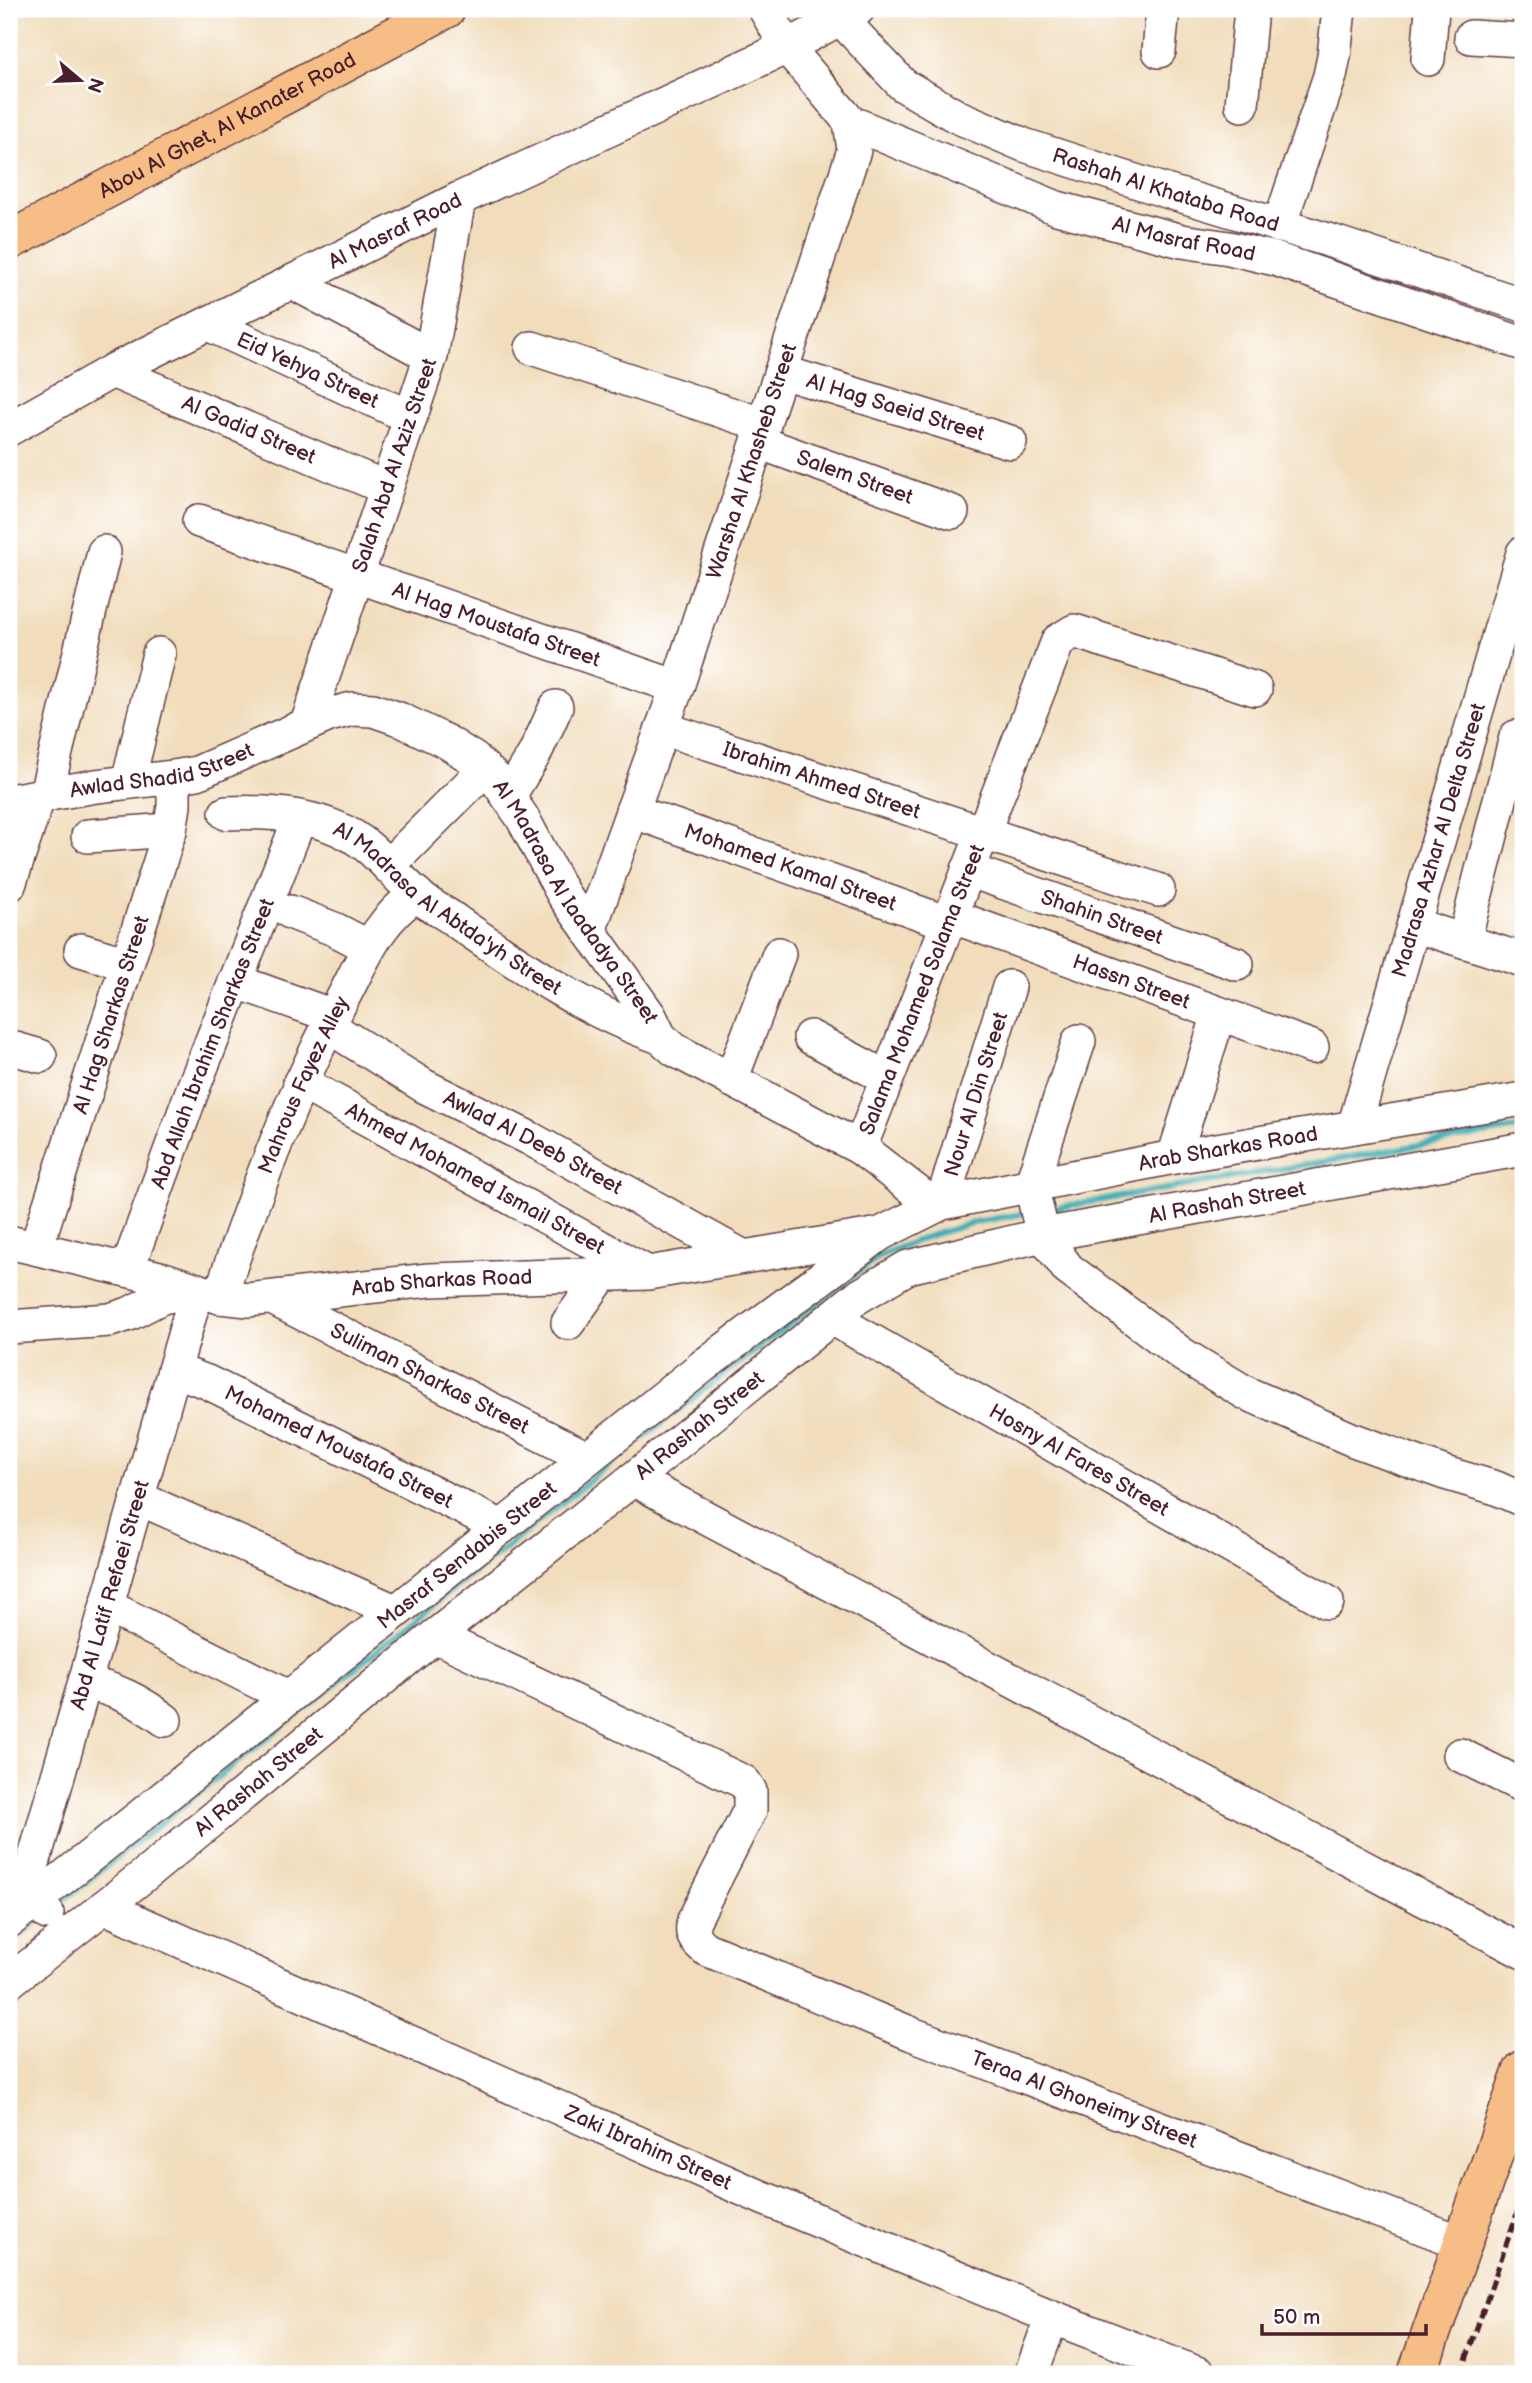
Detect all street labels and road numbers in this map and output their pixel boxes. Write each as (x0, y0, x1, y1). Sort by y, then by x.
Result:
street label: Abou Al Ghet, Al Kanater Road (94, 47, 360, 204)
street label: Rashah Al Khataba Road (1049, 143, 1282, 237)
street label: Al Masraf Road (324, 187, 466, 274)
street label: Al Masraf Road (1110, 211, 1258, 266)
street label: Eid Yehya Street (233, 327, 383, 414)
street label: Warsha Al Khasheb Street (701, 340, 802, 582)
street label: Salah Abd Al Aziz Street (346, 354, 442, 576)
street label: Al Hag Saeid Street (804, 368, 988, 446)
street label: Al Gadid Street (178, 390, 320, 469)
street label: Salem Street (793, 445, 917, 510)
street label: Al Hag Moustafa Street (389, 577, 604, 672)
street label: Madrasa Azhar Al Delta Street (1386, 700, 1491, 980)
street label: Ibrahim Ahmed Street (720, 736, 924, 824)
street label: Awlad Shadid Street (68, 737, 258, 803)
street label: Al Madrasa Al Iaadadya Street (488, 775, 664, 1027)
street label: Al Madrasa Al Abtda'yh Street (330, 816, 567, 1001)
street label: Mohamed Kamal Street (681, 818, 900, 916)
street label: Salama Mohamed Salama Street (854, 840, 990, 1139)
street label: Shahin Street (1038, 884, 1167, 950)
street label: Abd Allah Ibrahim Sharkas Street (145, 894, 280, 1192)
street label: Al Hag Sharkas Street (67, 912, 154, 1117)
street label: Hassn Street (1069, 949, 1194, 1014)
street label: Mahrous Fayez Alley (253, 991, 354, 1177)
street label: Nour Al Din Street (939, 1008, 1013, 1179)
street label: Awlad Al Deeb Street (440, 1085, 627, 1200)
street label: Ahmed Mohamed Ismail Street (341, 1097, 610, 1260)
street label: Arab Sharkas Road (1136, 1121, 1320, 1176)
street label: Al Rashah Street (1147, 1176, 1308, 1228)
street label: Arab Sharkas Road (350, 1264, 533, 1301)
street label: Suliman Sharkas Street (326, 1317, 534, 1439)
street label: Al Rashah Street (630, 1365, 769, 1485)
street label: Mohamed Moustafa Street (221, 1380, 458, 1514)
street label: Hosny Al Fares Street (985, 1398, 1174, 1522)
street label: Masraf Sendabis Street (372, 1475, 562, 1634)
street label: Abd Al Latif Refaei Street (65, 1477, 155, 1713)
street label: Al Rashah Street (189, 1721, 328, 1841)
street label: Teraa Al Ghoneimy Street (968, 2045, 1201, 2154)
street label: Zaki Ibrahim Street (560, 2099, 736, 2195)

